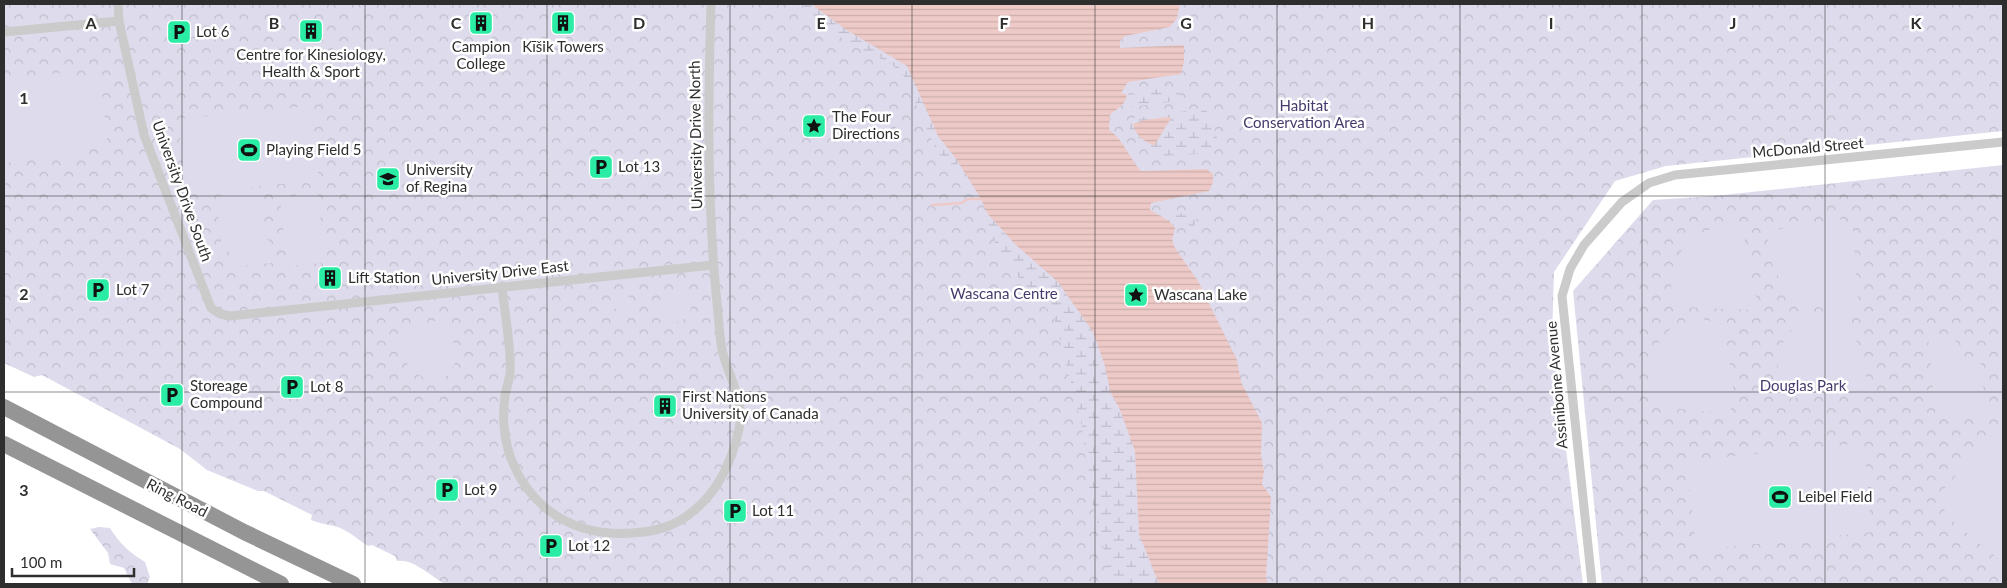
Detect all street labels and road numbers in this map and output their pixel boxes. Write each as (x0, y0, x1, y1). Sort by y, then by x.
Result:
street label: University Drive North (685, 60, 705, 210)
street label: University Drive South (149, 118, 217, 264)
street label: McDonald Street (1751, 133, 1865, 161)
street label: University Drive East (430, 256, 570, 288)
street label: Assiniboine Avenue (1541, 320, 1571, 450)
street label: Ring Road (144, 474, 211, 520)

